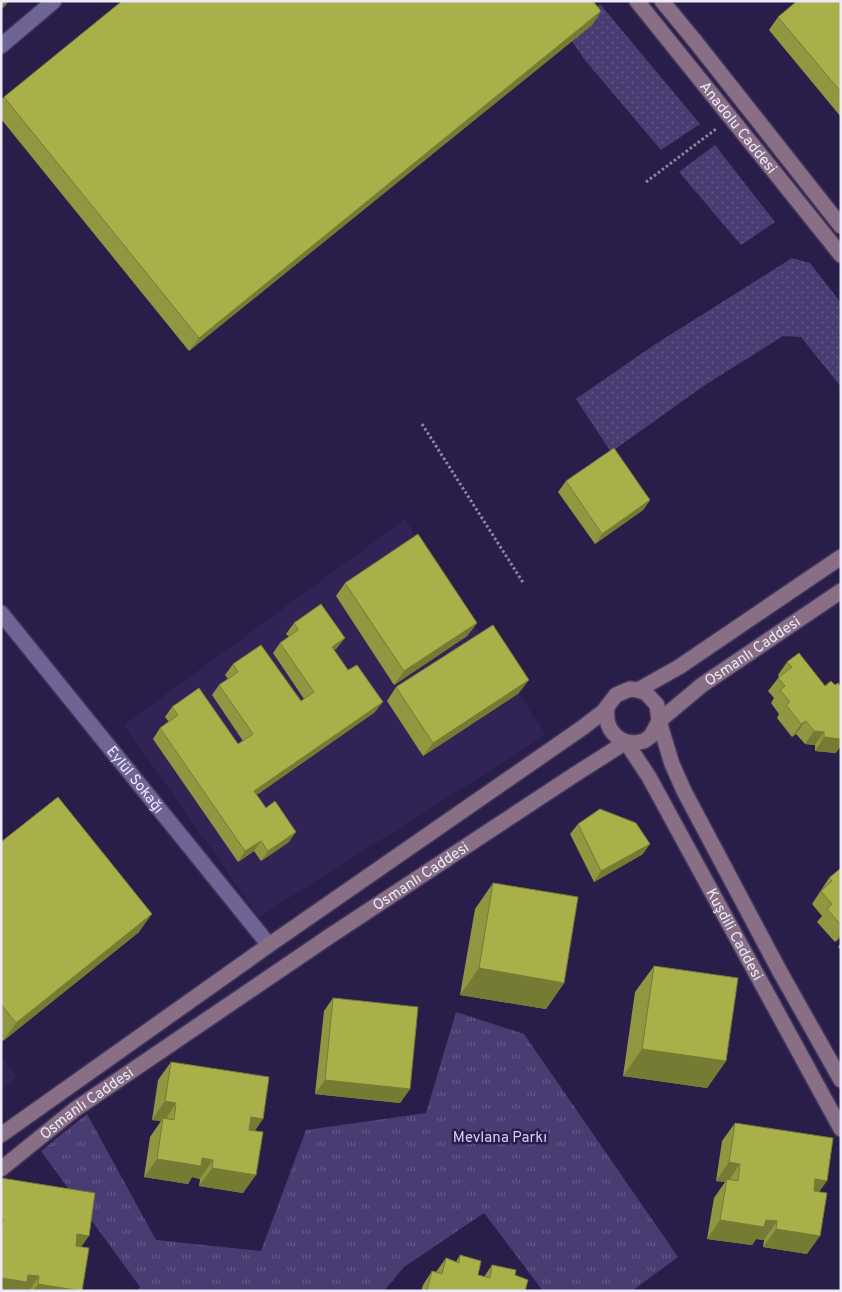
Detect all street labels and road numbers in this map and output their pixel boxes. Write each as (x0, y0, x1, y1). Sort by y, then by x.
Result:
street label: Anadolu Caddesi (694, 78, 780, 178)
street label: Osmanlı Caddesi (702, 613, 805, 691)
street label: Eylül Sokağı (101, 743, 167, 818)
street label: Osmanlı Caddesi (370, 839, 473, 916)
street label: Kuşdili Caddesi (701, 886, 766, 984)
street label: Osmanlı Caddesi (37, 1064, 138, 1145)

